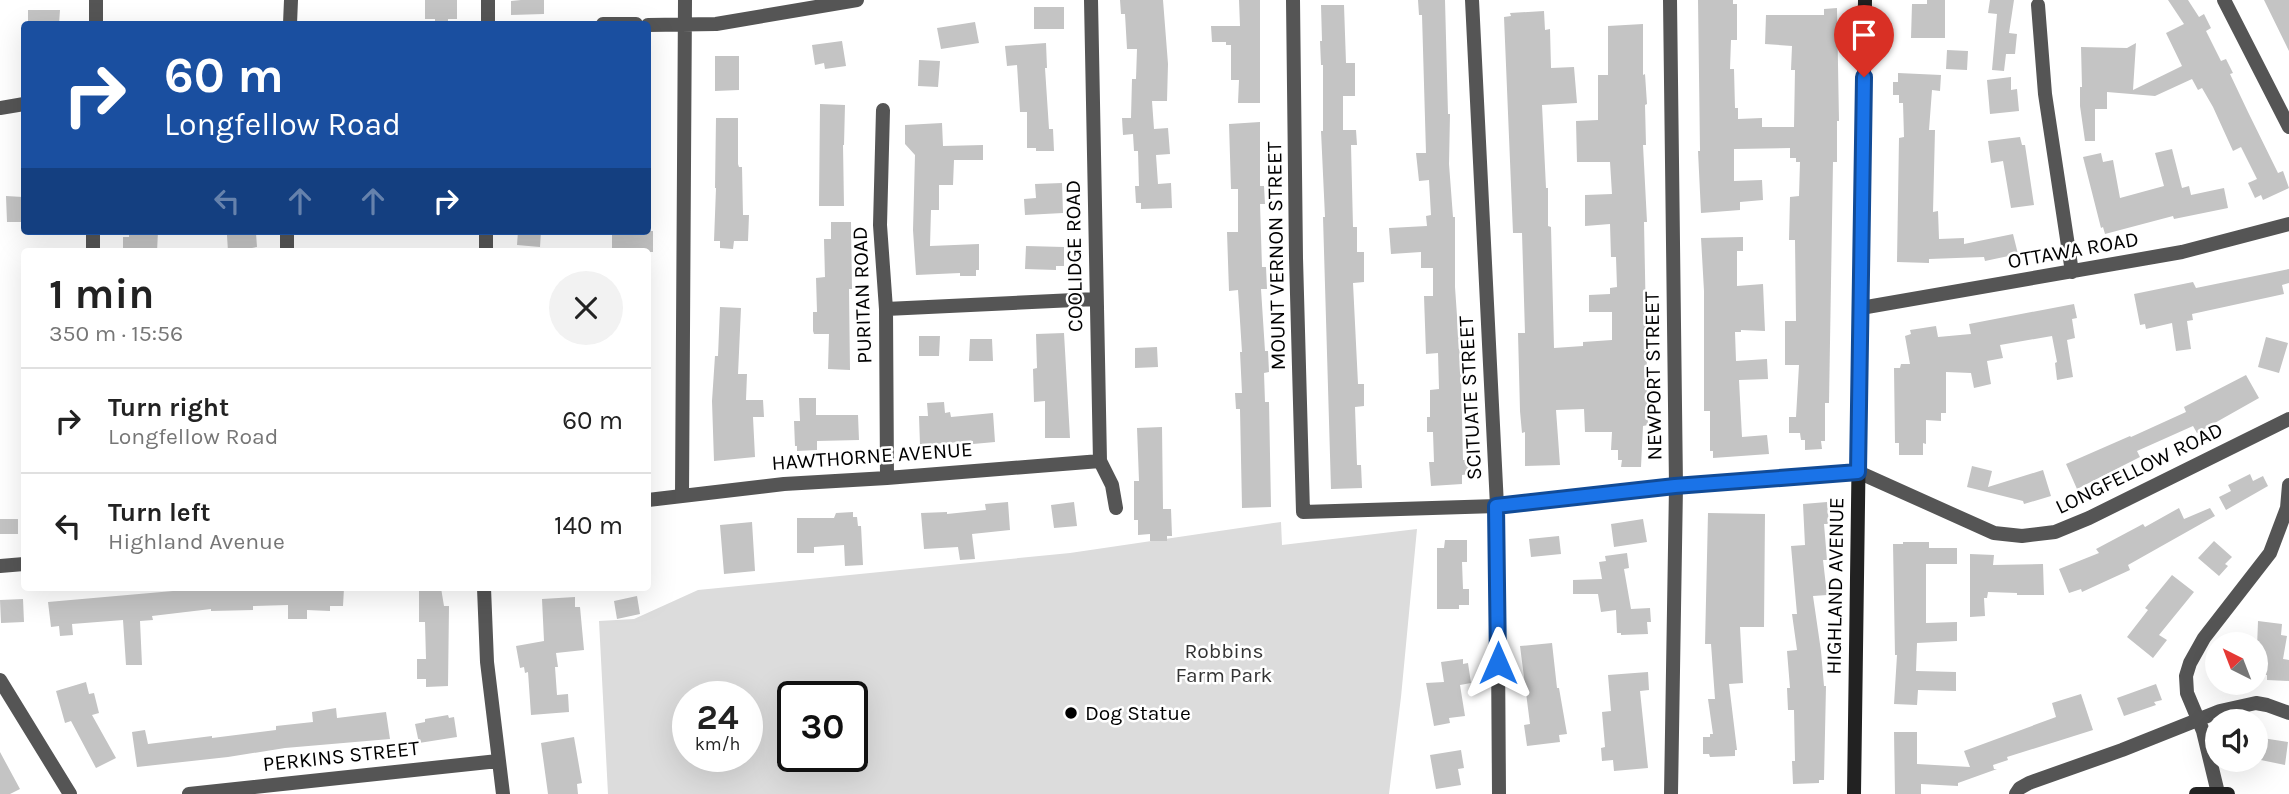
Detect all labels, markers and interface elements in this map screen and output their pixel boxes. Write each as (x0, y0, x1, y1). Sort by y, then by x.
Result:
pin (1834, 5, 1894, 77)
icon: arrive (1845, 16, 1883, 54)
text: 60 m (164, 47, 284, 104)
icon: right (49, 49, 140, 140)
text: Longfellow Road (164, 106, 401, 143)
street label: MOUNT VERNON STREET (1262, 141, 1290, 371)
street label: COOLIDGE ROAD (1061, 180, 1087, 332)
icon: left (208, 182, 246, 220)
icon: ahead (281, 182, 319, 220)
icon: ahead (354, 182, 392, 220)
icon: right (427, 182, 465, 220)
street label: PURITAN ROAD (848, 226, 876, 364)
street label: OTTAWA ROAD (2006, 227, 2140, 273)
text: 1 min (49, 269, 154, 319)
button: close (549, 271, 623, 345)
street label: NEWPORT STREET (1640, 291, 1666, 461)
street label: SCITUATE STREET (1454, 315, 1486, 481)
text: 350 m · 15:56 (49, 320, 183, 347)
text: Turn right (108, 392, 229, 423)
icon: right (49, 402, 87, 440)
text: 60 m (562, 405, 623, 436)
street label: LONGFELLOW ROAD (2051, 417, 2227, 519)
text: Longfellow Road (108, 423, 278, 450)
street label: HAWTHORNE AVENUE (771, 437, 973, 475)
text: Turn left (108, 497, 210, 528)
street label: HIGHLAND AVENUE (1821, 497, 1849, 675)
icon: left (49, 507, 87, 545)
text: 140 m (554, 510, 623, 541)
text: Highland Avenue (108, 528, 285, 555)
position arrow (1461, 626, 1535, 700)
north arrow (2205, 632, 2268, 695)
map controls (2205, 632, 2268, 772)
park label: Robbins Farm Park (1176, 639, 1273, 687)
speed limit sign: 30 (777, 681, 868, 772)
text: 24 (697, 697, 739, 738)
place label: Dog Statue (1085, 701, 1191, 725)
marker: Dog Statue (1063, 705, 1079, 721)
button: sound (2205, 709, 2268, 772)
text: km/h (695, 733, 740, 755)
street label: PERKINS STREET (262, 736, 421, 776)

